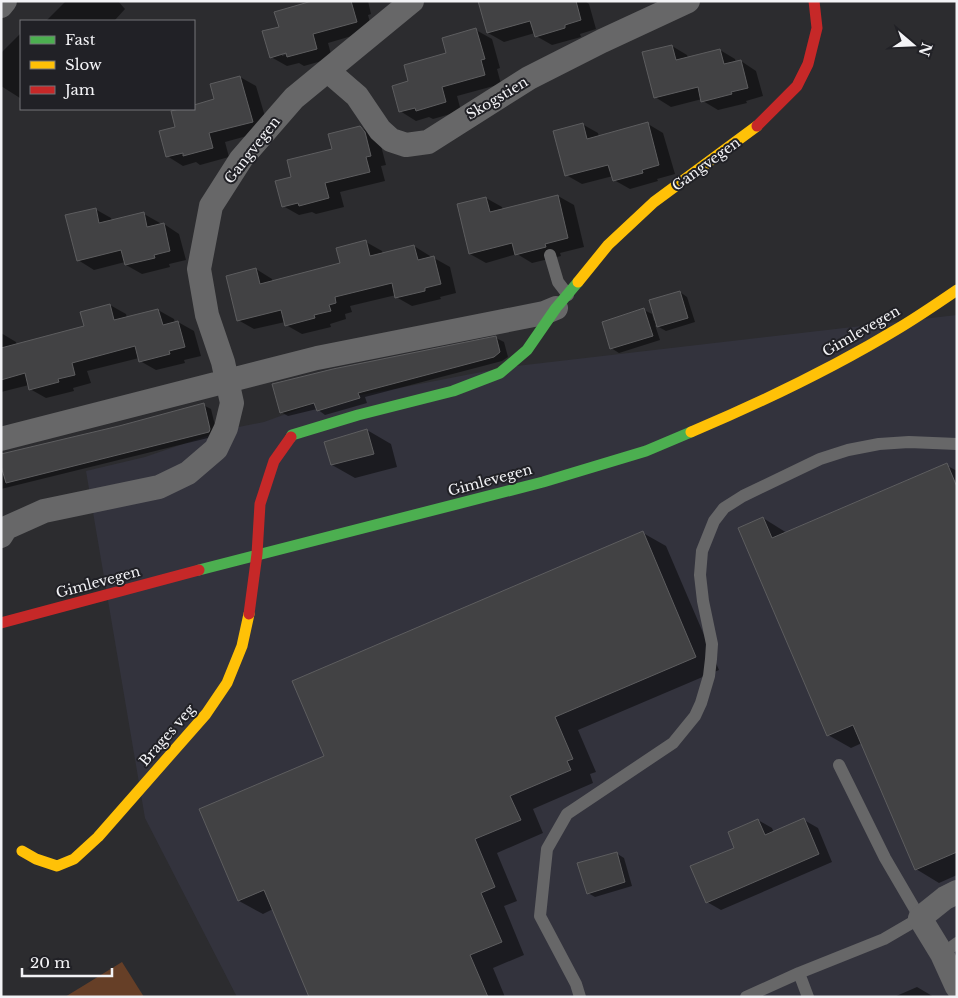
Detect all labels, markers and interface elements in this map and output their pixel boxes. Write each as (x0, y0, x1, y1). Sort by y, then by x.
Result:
legend (20, 20, 195, 110)
north arrow (888, 20, 938, 70)
text: Fast (65, 30, 96, 49)
text: N (915, 40, 936, 58)
text: Slow (65, 55, 102, 74)
street label: Skogstien (463, 72, 531, 123)
text: Jam (63, 80, 95, 99)
street label: Gangvegen (220, 113, 284, 187)
street label: Gangvegen (668, 133, 744, 195)
street label: Gimlevegen (819, 301, 903, 360)
street label: Gimlevegen (446, 460, 534, 500)
street label: Gimlevegen (54, 562, 142, 602)
street label: Brages veg (135, 700, 199, 770)
scale bar (22, 946, 112, 978)
text: 20 m (30, 953, 70, 972)

